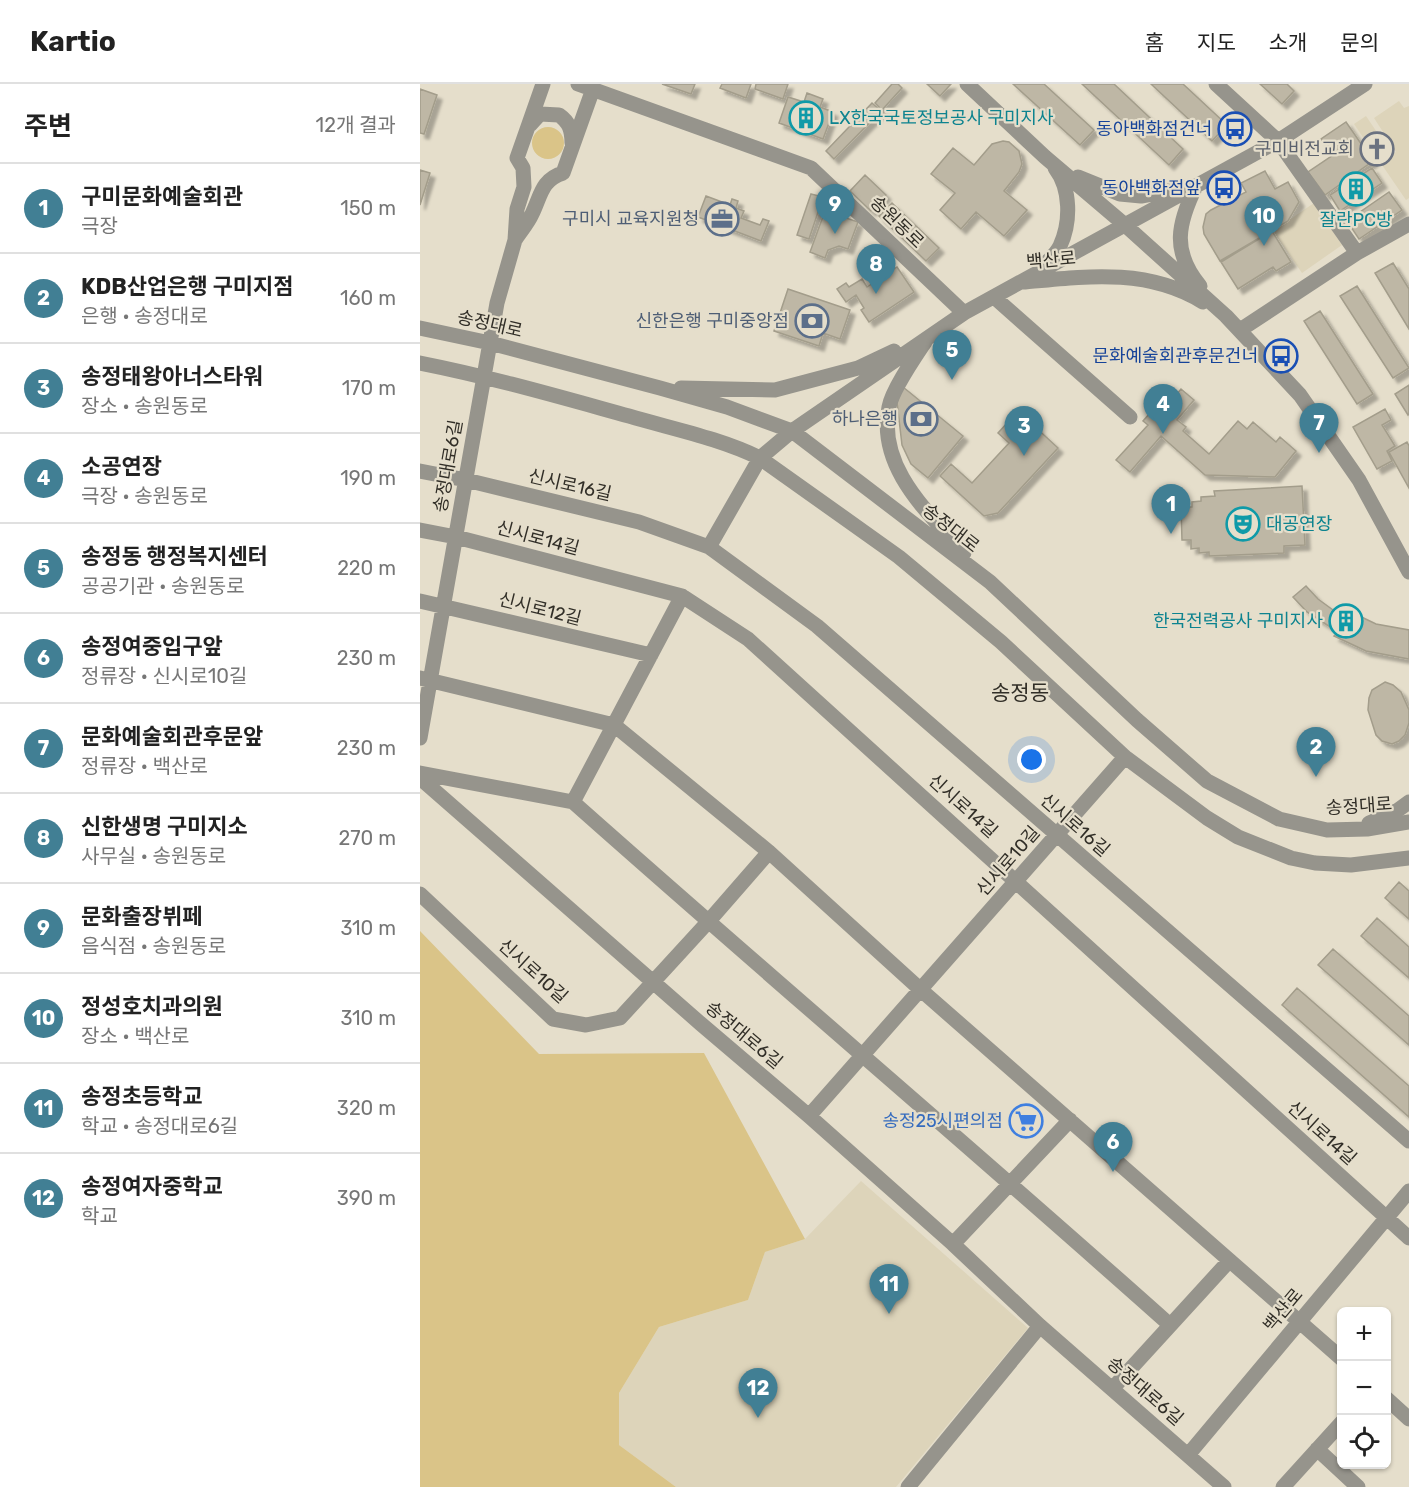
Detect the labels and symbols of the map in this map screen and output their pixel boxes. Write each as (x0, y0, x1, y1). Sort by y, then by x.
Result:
building icon: LX한국국토정보공사 구미지사 (788, 100, 824, 136)
place label: LX한국국토정보공사 구미지사 (829, 107, 1054, 129)
bus stop icon: 동아백화점건너 (1217, 111, 1253, 147)
place label: 동아백화점건너 (1096, 118, 1212, 140)
church icon: 구미비전교회 (1359, 131, 1395, 167)
place label: 구미비전교회 (1255, 138, 1354, 160)
bus stop icon: 동아백화점앞 (1206, 170, 1242, 206)
building icon: 잘란PC방 (1338, 171, 1374, 207)
place label: 동아백화점앞 (1102, 177, 1201, 199)
pin: 9 (816, 184, 854, 234)
street label: 송원동로 (866, 191, 928, 253)
pin: 10 (1244, 196, 1284, 246)
office icon: 구미시 교육지원청 (704, 201, 740, 237)
place label: 구미시 교육지원청 (562, 208, 699, 230)
place label: 잘란PC방 (1319, 209, 1393, 231)
pin: 8 (856, 244, 896, 294)
street label: 백산로 (1025, 247, 1077, 273)
bank icon: 신한은행 구미중앙점 (794, 303, 830, 339)
street label: 송정대로 (455, 306, 525, 342)
place label: 신한은행 구미중앙점 (636, 310, 789, 332)
pin: 5 (932, 330, 972, 380)
bus stop icon: 문화예술회관후문건너 (1263, 338, 1299, 374)
place label: 문화예술회관후문건너 (1092, 345, 1258, 367)
pin: 4 (1144, 384, 1182, 434)
bank icon: 하나은행 (903, 401, 939, 437)
pin: 7 (1300, 404, 1338, 453)
pin: 3 (1004, 406, 1044, 456)
place label: 하나은행 (832, 408, 898, 430)
street label: 송정대로6길 (429, 418, 467, 514)
street label: 신시로16길 (526, 465, 614, 505)
pin: 1 (1152, 484, 1191, 534)
street label: 송정대로 (918, 499, 984, 557)
theatre icon: 대공연장 (1225, 506, 1261, 542)
place label: 대공연장 (1266, 513, 1332, 535)
street label: 신시로14길 (494, 516, 582, 560)
street label: 신시로12길 (496, 588, 584, 630)
building icon: 한국전력공사 구미지사 (1328, 603, 1364, 639)
place label: 한국전력공사 구미지사 (1153, 610, 1323, 632)
district label: 송정동 (991, 680, 1049, 705)
pin: 2 (1296, 728, 1336, 777)
your location (1017, 745, 1046, 774)
street label: 신시로14길 (924, 769, 1002, 843)
street label: 신시로16길 (1036, 789, 1114, 861)
street label: 송정대로 (1325, 793, 1393, 819)
street label: 신시로10길 (972, 822, 1044, 900)
street label: 신시로10길 (494, 934, 572, 1008)
street label: 송정대로6길 (701, 996, 787, 1074)
street label: 신시로14길 (1283, 1096, 1361, 1170)
supermarket icon: 송정25시편의점 (1008, 1103, 1044, 1139)
place label: 송정25시편의점 (882, 1110, 1003, 1132)
pin: 6 (1094, 1122, 1132, 1172)
pin: 11 (870, 1264, 908, 1314)
street label: 백산로 (1259, 1284, 1307, 1336)
street label: 송정대로6길 (1102, 1352, 1188, 1430)
pin: 12 (738, 1368, 778, 1418)

